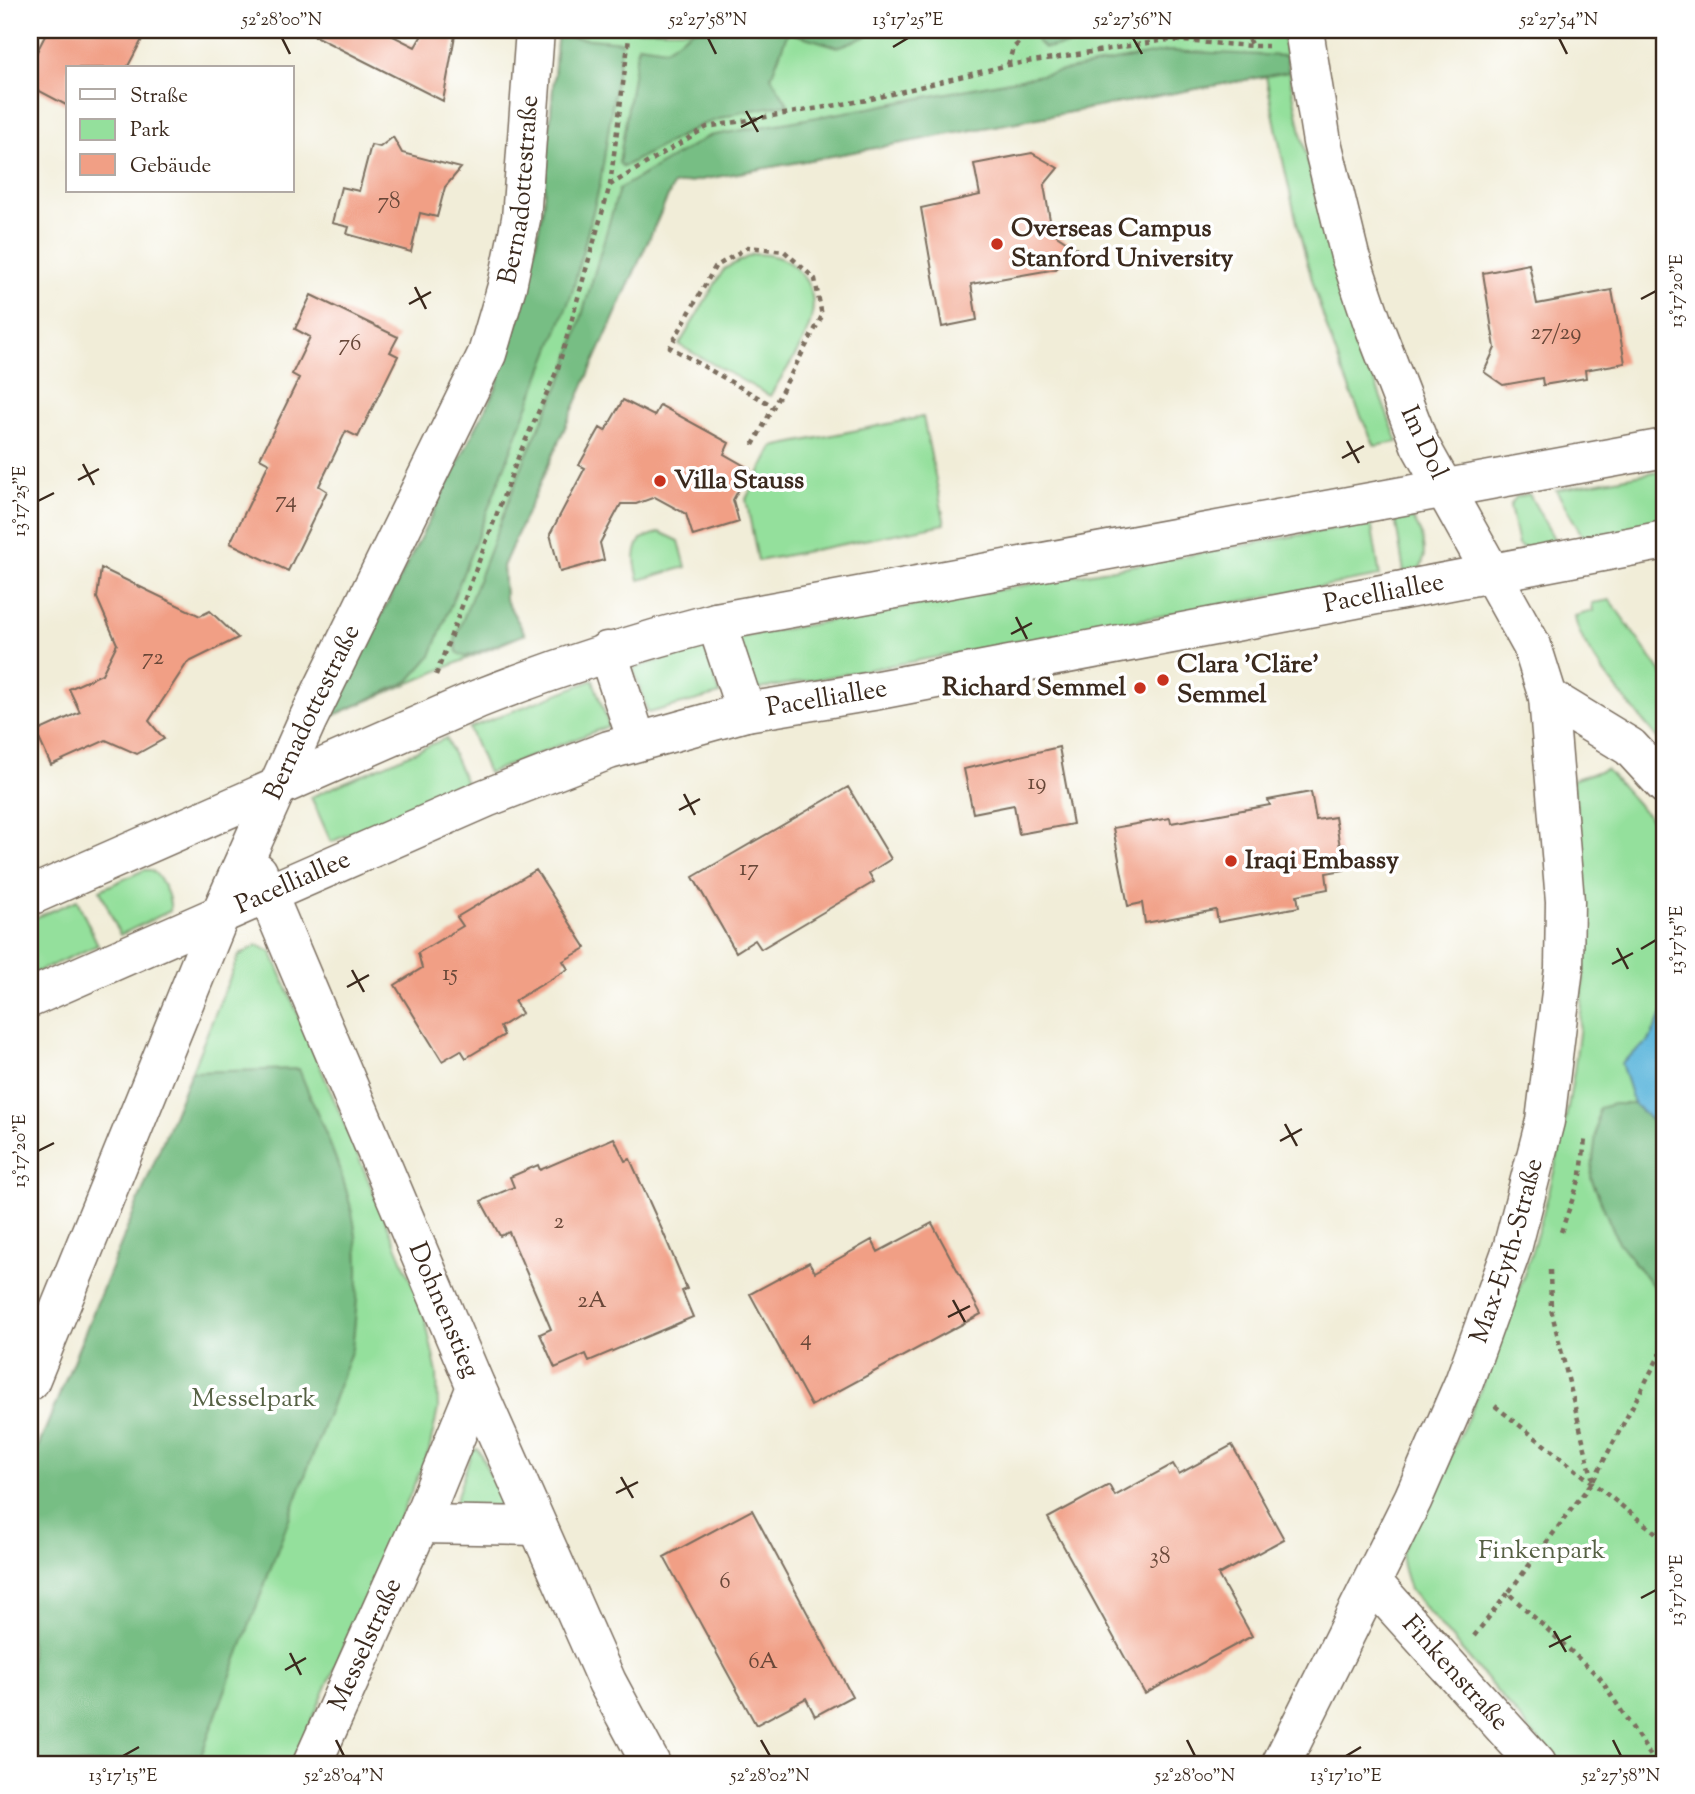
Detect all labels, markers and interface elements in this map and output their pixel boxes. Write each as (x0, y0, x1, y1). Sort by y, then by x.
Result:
text: 52°28'00"N (241, 8, 322, 34)
text: 52°27'58"N (668, 8, 747, 34)
text: 13°17'25"E (873, 8, 944, 34)
text: 52°27'56"N (1093, 8, 1172, 34)
text: 52°27'54"N (1519, 8, 1598, 34)
legend (66, 66, 294, 192)
text: Straße (130, 82, 188, 112)
street label: Bernadottestraße (489, 94, 549, 288)
text: Park (130, 116, 171, 146)
text: Gebäude (130, 152, 211, 182)
house number: 78 (377, 186, 401, 219)
place label: Overseas Campus Stanford University (1011, 211, 1233, 278)
marker: Overseas Campus Stanford University (989, 236, 1005, 252)
text: 13°17'20"E (1665, 254, 1691, 328)
house number: 27/29 (1530, 317, 1582, 350)
house number: 76 (339, 328, 361, 361)
street label: Im Dol (1390, 400, 1456, 486)
place label: Villa Stauss (674, 463, 804, 500)
text: 13°17'25"E (8, 465, 34, 536)
marker: Villa Stauss (652, 473, 668, 489)
house number: 74 (275, 485, 297, 518)
street label: Pacelliallee (1320, 564, 1447, 623)
street label: Bernadottestraße (255, 618, 370, 806)
house number: 72 (142, 642, 164, 675)
place label: Clara 'Cläre' Semmel (1177, 647, 1319, 714)
street label: Pacelliallee (763, 670, 890, 727)
place label: Richard Semmel (942, 670, 1127, 707)
marker: Clara 'Cläre' Semmel (1155, 672, 1171, 688)
marker: Richard Semmel (1132, 680, 1148, 696)
house number: 19 (1028, 767, 1046, 800)
street label: Pacelliallee (229, 841, 356, 924)
place label: Iraqi Embassy (1245, 843, 1399, 880)
house number: 17 (739, 853, 759, 886)
marker: Iraqi Embassy (1223, 853, 1239, 869)
text: 13°17'15"E (1665, 906, 1691, 974)
house number: 15 (442, 958, 458, 991)
text: 13°17'20"E (8, 1114, 34, 1188)
street label: Max-Eyth-Straße (1461, 1154, 1553, 1349)
house number: 2 (554, 1206, 565, 1239)
street label: Dohnenstieg (398, 1237, 489, 1384)
house number: 2A (577, 1285, 607, 1318)
house number: 4 (800, 1323, 812, 1356)
park label: Messelpark (192, 1381, 316, 1418)
park label: Finkenpark (1478, 1533, 1606, 1570)
house number: 38 (1150, 1541, 1170, 1574)
text: 13°17'10"E (1665, 1554, 1691, 1626)
house number: 6 (719, 1566, 731, 1599)
street label: Messelstraße (320, 1572, 412, 1717)
street label: Finkenstraße (1393, 1607, 1517, 1739)
house number: 6A (748, 1646, 778, 1679)
text: 13°17'15"E (89, 1764, 157, 1790)
text: 52°28'04"N (303, 1764, 384, 1790)
text: 52°28'02"N (729, 1764, 810, 1790)
text: 52°28'00"N (1154, 1764, 1235, 1790)
text: 13°17'10"E (1310, 1764, 1382, 1790)
text: 52°27'58"N (1581, 1764, 1660, 1790)

